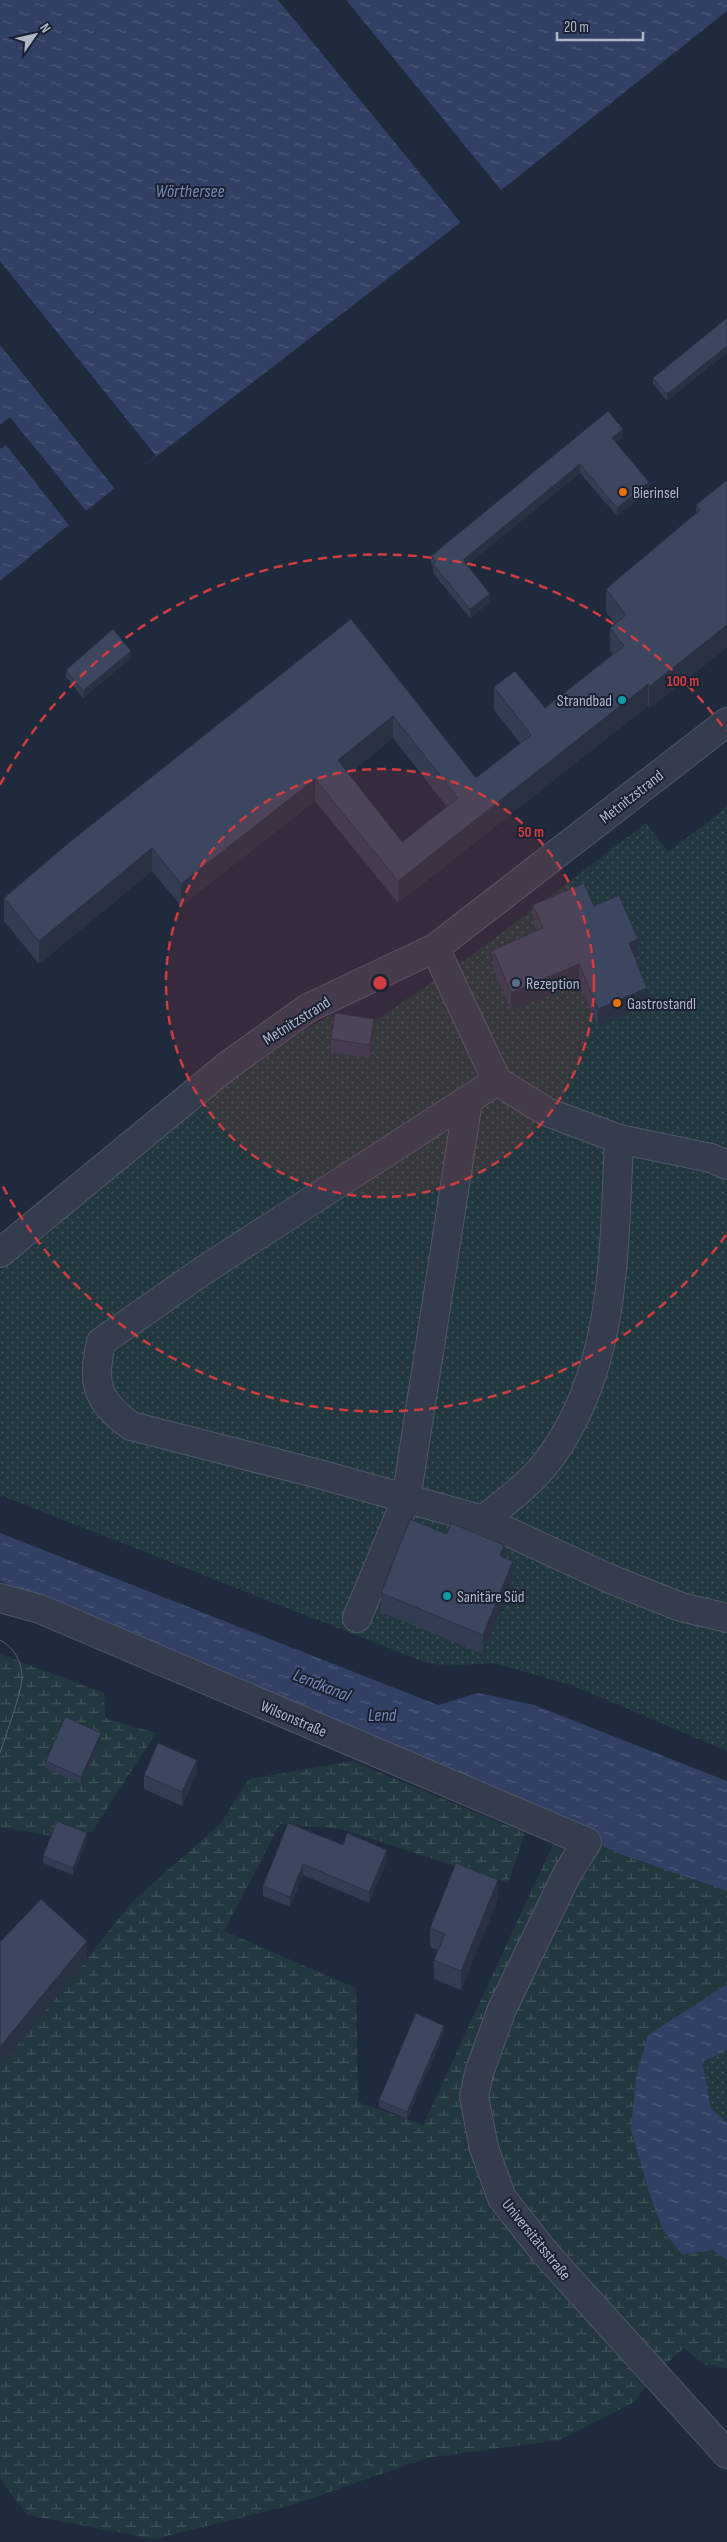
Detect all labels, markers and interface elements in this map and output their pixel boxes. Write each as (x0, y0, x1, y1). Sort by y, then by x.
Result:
north arrow (10, 10, 60, 60)
scale bar (557, 10, 643, 42)
text: 20 m (564, 18, 589, 37)
text: N (36, 20, 55, 36)
water label: Wörthersee (156, 181, 225, 202)
place label: Bierinsel (633, 484, 679, 503)
marker: Bierinsel (617, 486, 629, 498)
text: 100 m (667, 672, 699, 691)
place label: Strandbad (557, 692, 612, 711)
marker: Strandbad (616, 694, 628, 706)
street label: Metnitzstrand (596, 766, 668, 828)
text: 50 m (518, 823, 544, 842)
centre of rings (371, 974, 389, 992)
place label: Rezeption (526, 975, 580, 994)
marker: Rezeption (510, 977, 522, 989)
street label: Metnitzstrand (260, 993, 334, 1049)
place label: Gastrostandl (627, 995, 696, 1014)
marker: Gastrostandl (611, 997, 623, 1009)
place label: Sanitäre Süd (457, 1588, 524, 1607)
marker: Sanitäre Süd (441, 1590, 453, 1602)
water label: Lendkanal (290, 1664, 354, 1707)
street label: Wilsonstraße (258, 1697, 329, 1742)
water label: Lend (368, 1705, 397, 1726)
street label: Universitätsstraße (497, 2196, 574, 2284)

